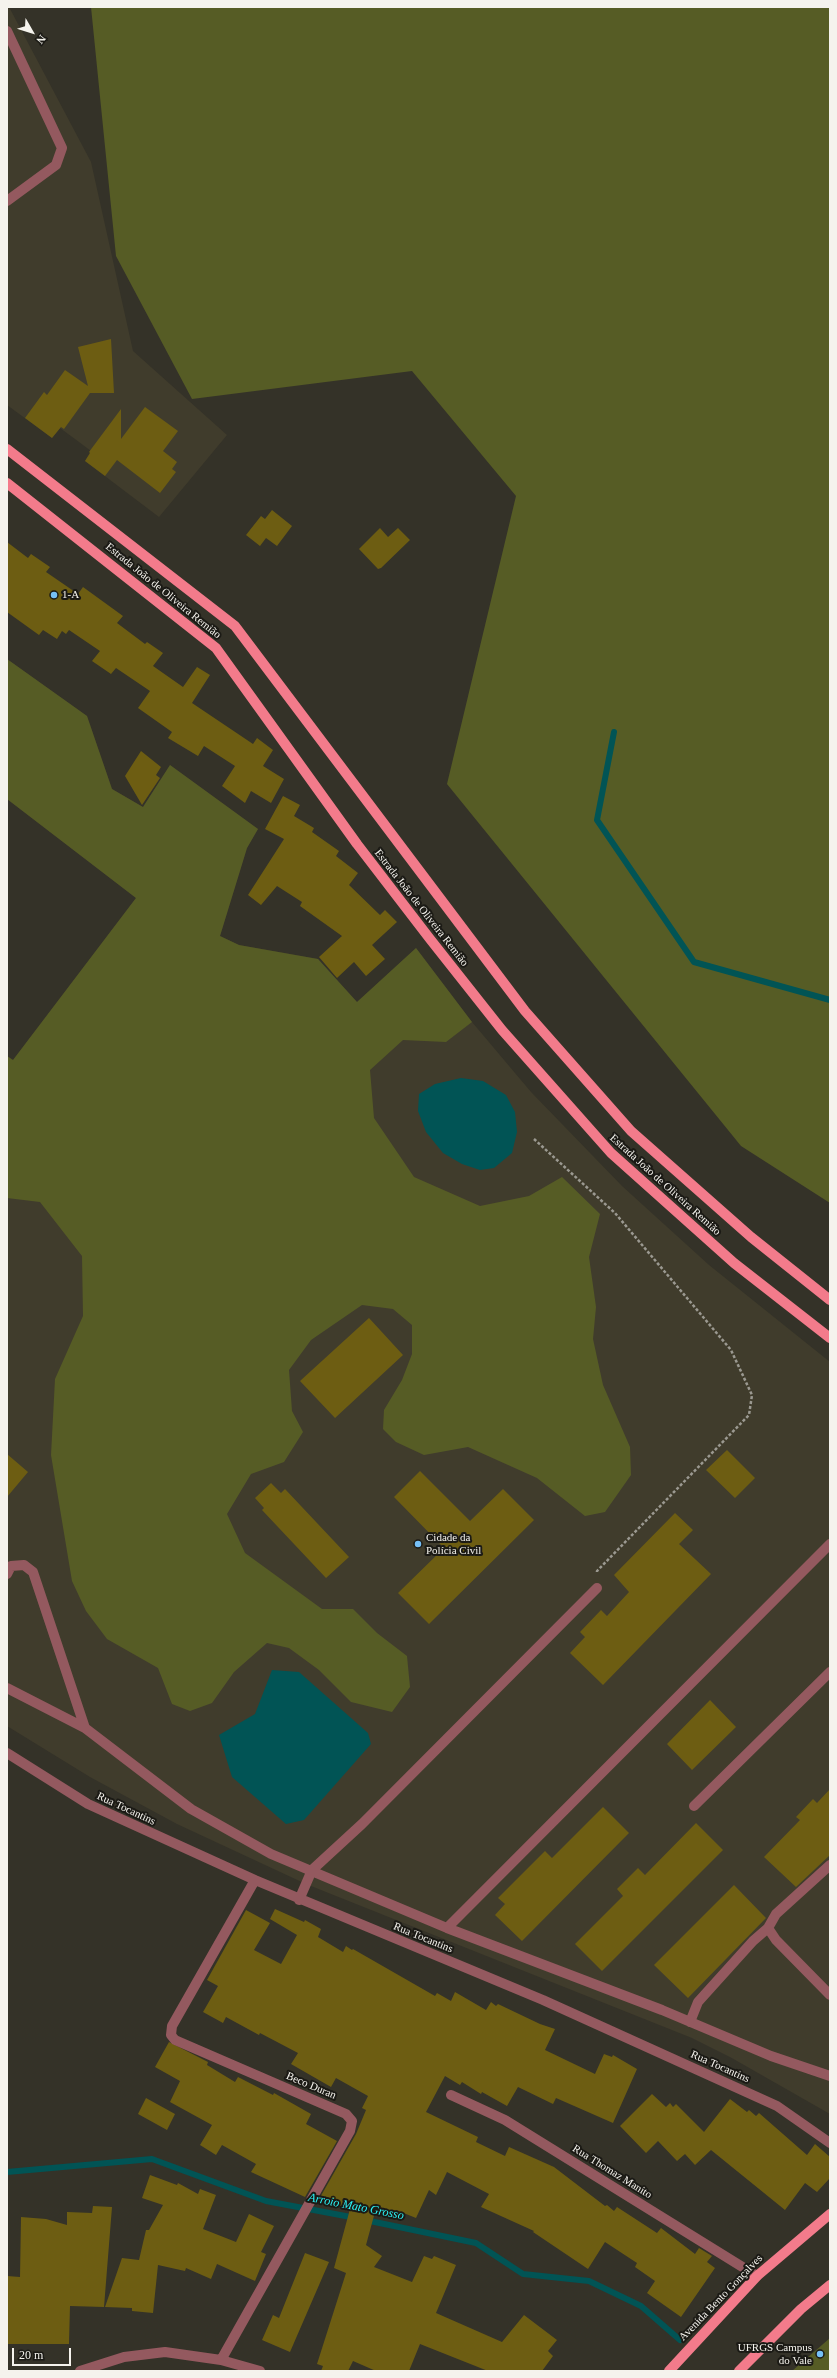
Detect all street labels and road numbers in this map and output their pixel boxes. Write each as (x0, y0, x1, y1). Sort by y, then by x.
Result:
street label: Estrada João de Oliveira Remião (103, 540, 223, 642)
street label: Estrada João de Oliveira Remião (371, 847, 471, 969)
street label: Estrada João de Oliveira Remião (607, 1132, 723, 1238)
street label: Rua Tocantins (95, 1790, 157, 1828)
street label: Rua Tocantins (391, 1920, 455, 1956)
street label: Rua Tocantins (689, 2048, 751, 2086)
street label: Beco Duran (284, 2070, 338, 2102)
street label: Rua Thomaz Manito (570, 2142, 654, 2202)
street label: Avenida Bento Gonçalves (676, 2252, 766, 2344)

